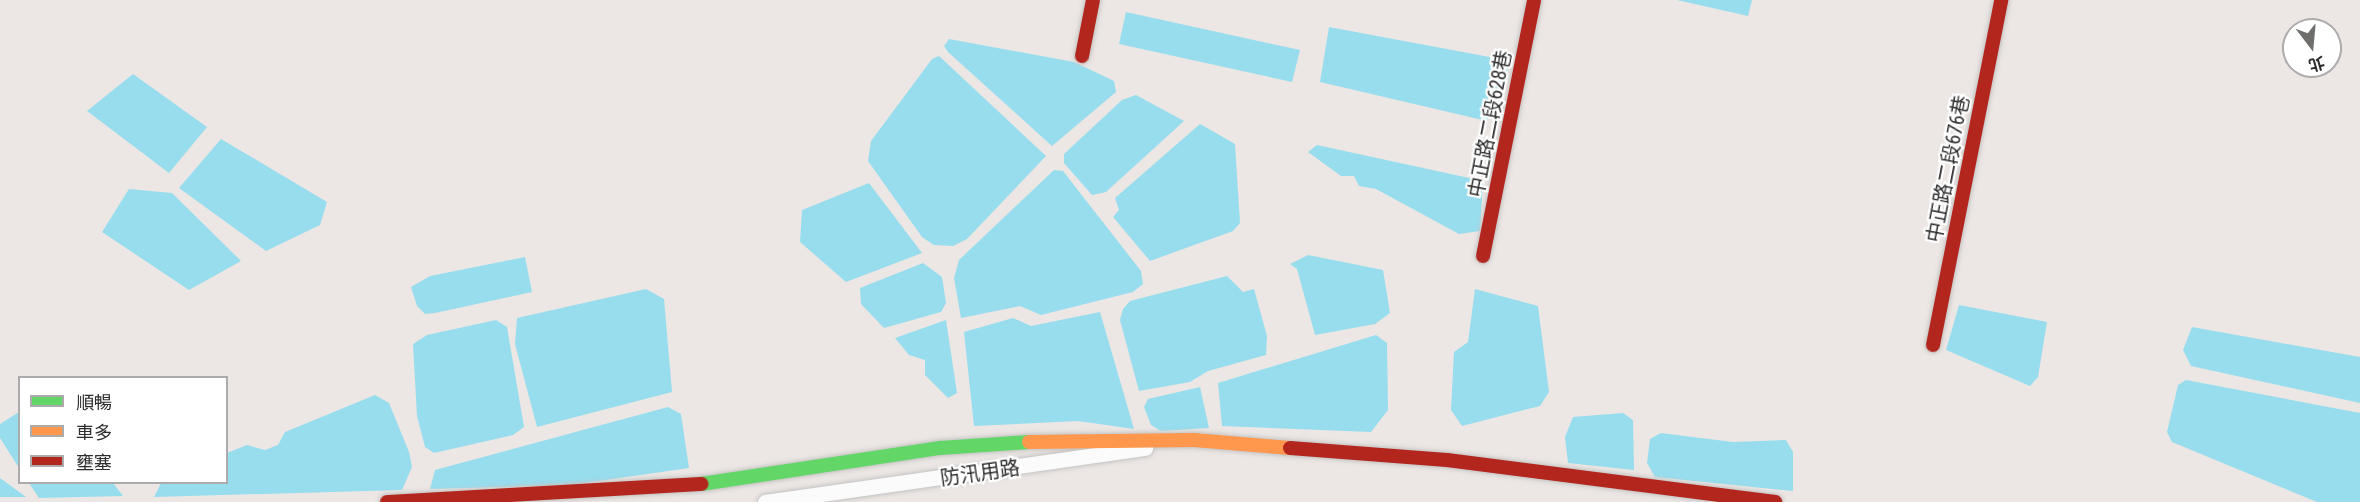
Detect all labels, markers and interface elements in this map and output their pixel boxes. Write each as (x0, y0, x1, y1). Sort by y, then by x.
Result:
north arrow (2282, 18, 2342, 78)
street label: 中正路二段628巷 (1464, 48, 1516, 200)
text: 北 (2306, 53, 2327, 75)
street label: 中正路二段676巷 (1922, 93, 1974, 245)
legend (18, 376, 228, 484)
text: 順暢 (76, 392, 112, 413)
text: 車多 (76, 422, 112, 443)
text: 壅塞 (76, 452, 112, 473)
street label: 防汛用路 (939, 456, 1021, 490)

